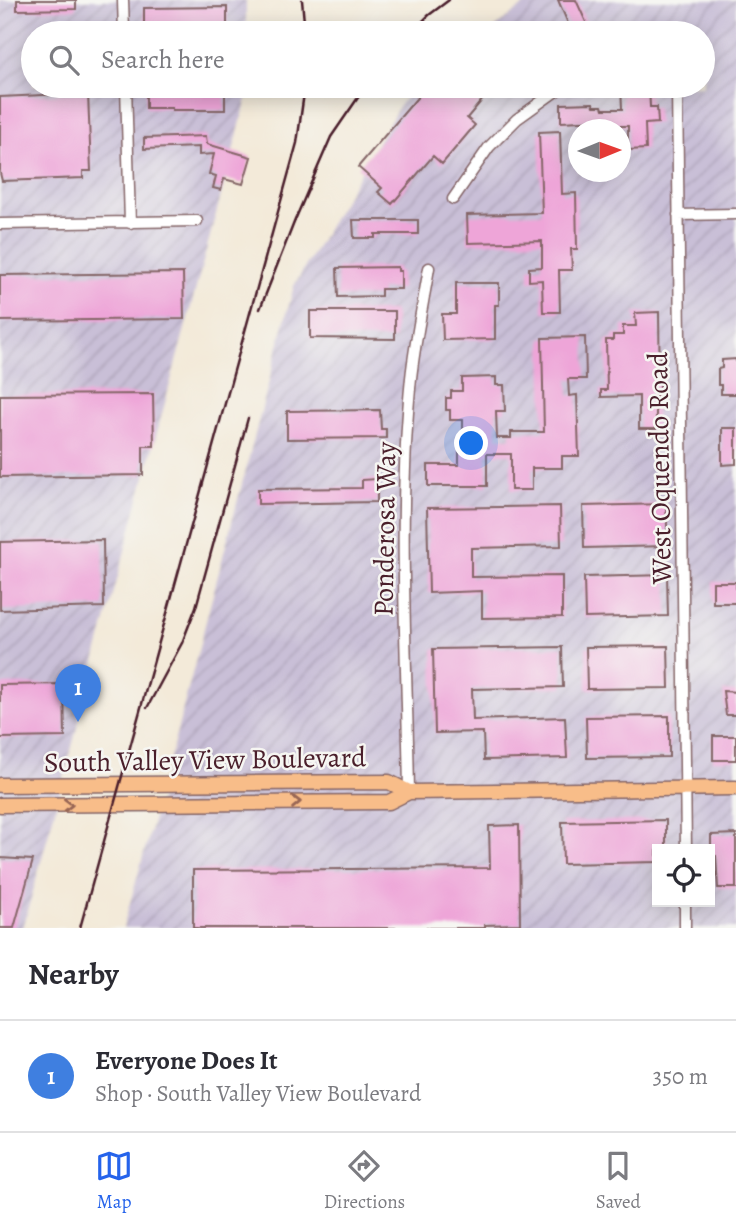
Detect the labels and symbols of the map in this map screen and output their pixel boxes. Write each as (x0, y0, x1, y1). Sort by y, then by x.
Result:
north arrow (568, 119, 631, 182)
street label: West Oquendo Road (639, 351, 681, 585)
your location (454, 426, 488, 460)
street label: Ponderosa Way (364, 441, 406, 616)
pin: 1 (55, 664, 101, 722)
street label: South Valley View Boulevard (44, 738, 367, 782)
one-way arrow (291, 794, 301, 810)
one-way arrow (63, 797, 74, 813)

